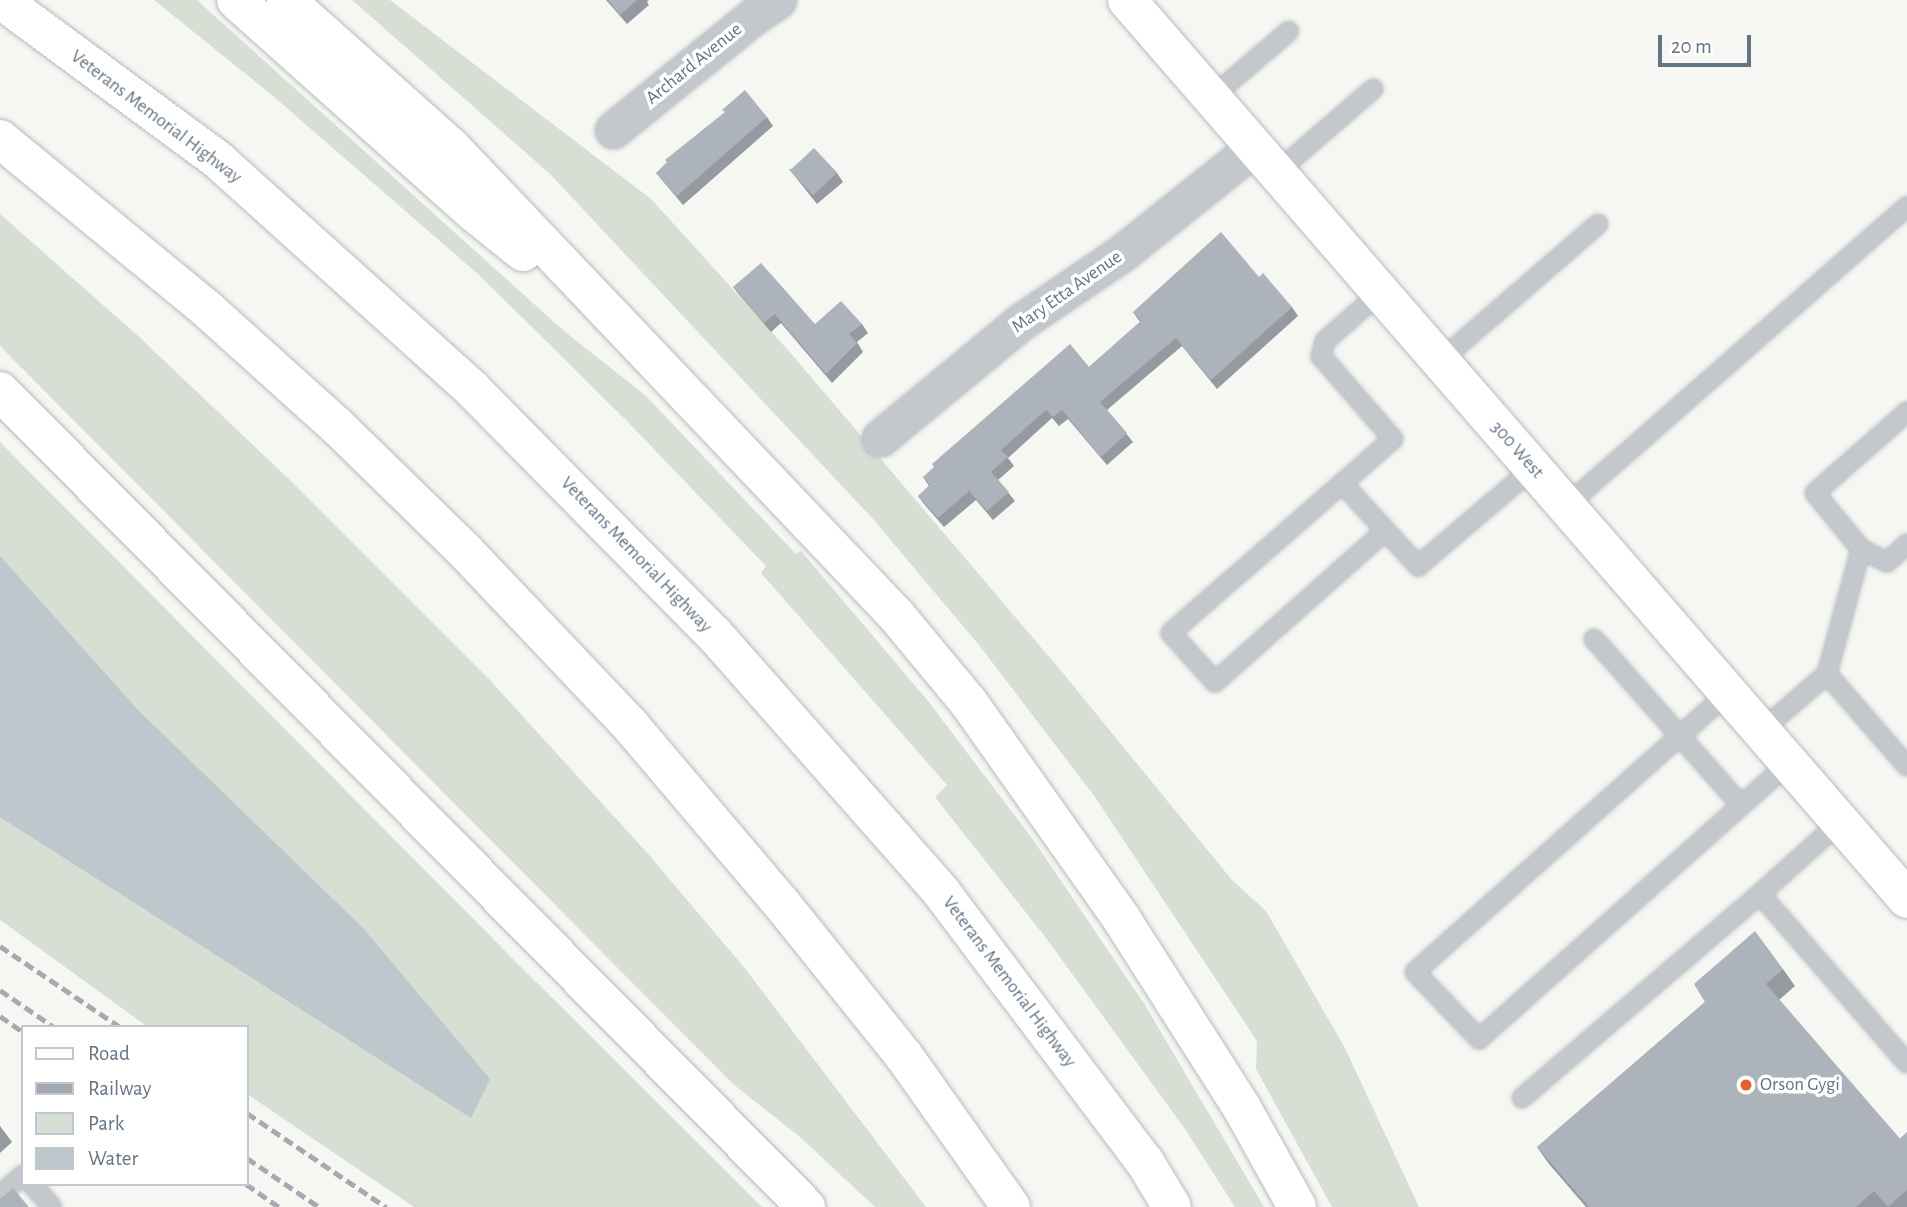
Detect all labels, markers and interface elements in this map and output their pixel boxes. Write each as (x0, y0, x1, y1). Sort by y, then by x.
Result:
street label: Archard Avenue (641, 18, 747, 110)
scale bar (1662, 21, 1755, 65)
text: 20 m (1671, 36, 1712, 57)
street label: Veterans Memorial Highway (66, 45, 246, 189)
street label: Mary Etta Avenue (1008, 246, 1126, 338)
street label: 300 West (1486, 416, 1548, 484)
street label: Veterans Memorial Highway (555, 472, 717, 638)
street label: Veterans Memorial Highway (937, 892, 1081, 1072)
legend (21, 1025, 248, 1186)
text: Road (88, 1043, 130, 1064)
place label: Orson Gygi (1760, 1074, 1840, 1096)
marker: Orson Gygi (1738, 1077, 1754, 1093)
text: Railway (88, 1078, 151, 1099)
text: Park (88, 1113, 124, 1134)
text: Water (88, 1148, 138, 1169)

